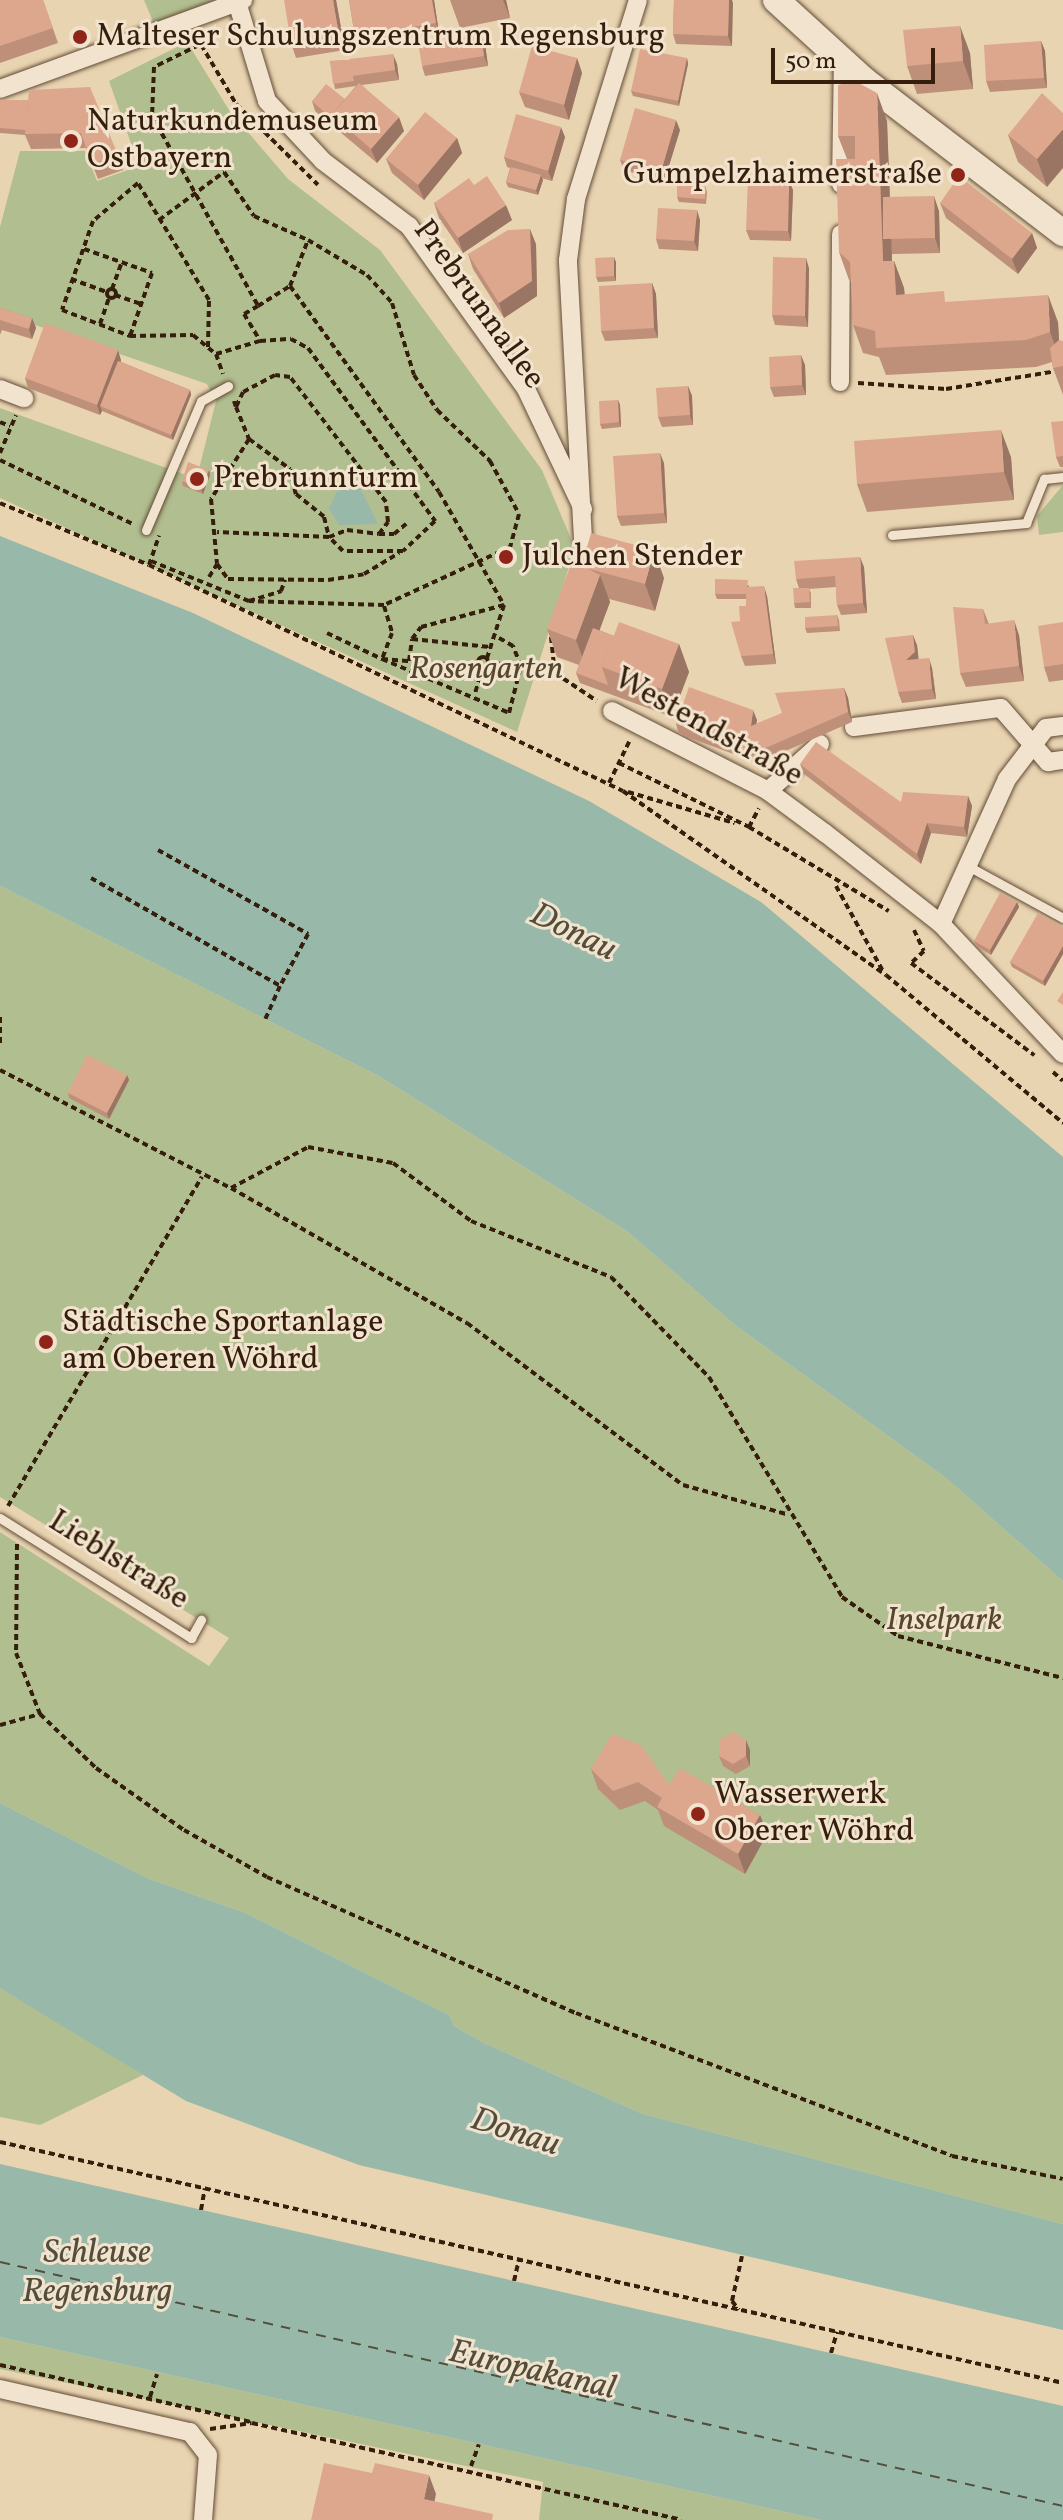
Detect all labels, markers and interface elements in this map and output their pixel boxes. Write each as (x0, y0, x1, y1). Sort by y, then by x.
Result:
place label: Malteser Schulungszentrum Regensburg (96, 18, 665, 56)
marker: Malteser Schulungszentrum Regensburg (71, 28, 89, 46)
scale bar (775, 32, 939, 82)
text: 50 m (785, 45, 837, 79)
place label: Naturkundemuseum Ostbayern (87, 104, 378, 179)
marker: Naturkundemuseum Ostbayern (62, 132, 80, 150)
place label: Gumpelzhaimerstraße (623, 156, 942, 194)
marker: Gumpelzhaimerstraße (949, 166, 967, 184)
street label: Prebrunnallee (404, 213, 552, 397)
place label: Prebrunnturm (213, 460, 418, 498)
marker: Prebrunnturm (188, 470, 206, 488)
place label: Julchen Stender (522, 538, 743, 576)
marker: Julchen Stender (497, 548, 515, 566)
park label: Rosengarten (409, 651, 563, 689)
street label: Westendstraße (607, 660, 809, 796)
water label: Donau (523, 895, 623, 971)
place label: Städtische Sportanlage am Oberen Wöhrd (62, 1305, 383, 1380)
marker: Städtische Sportanlage am Oberen Wöhrd (37, 1333, 55, 1351)
street label: Lieblstraße (41, 1503, 195, 1619)
park label: Inselpark (886, 1602, 1002, 1640)
place label: Wasserwerk Oberer Wöhrd (714, 1777, 915, 1852)
marker: Wasserwerk Oberer Wöhrd (689, 1805, 707, 1823)
water label: Donau (465, 2099, 565, 2167)
water label: Schleuse Regensburg (22, 2233, 172, 2312)
water label: Europakanal (444, 2332, 620, 2410)

